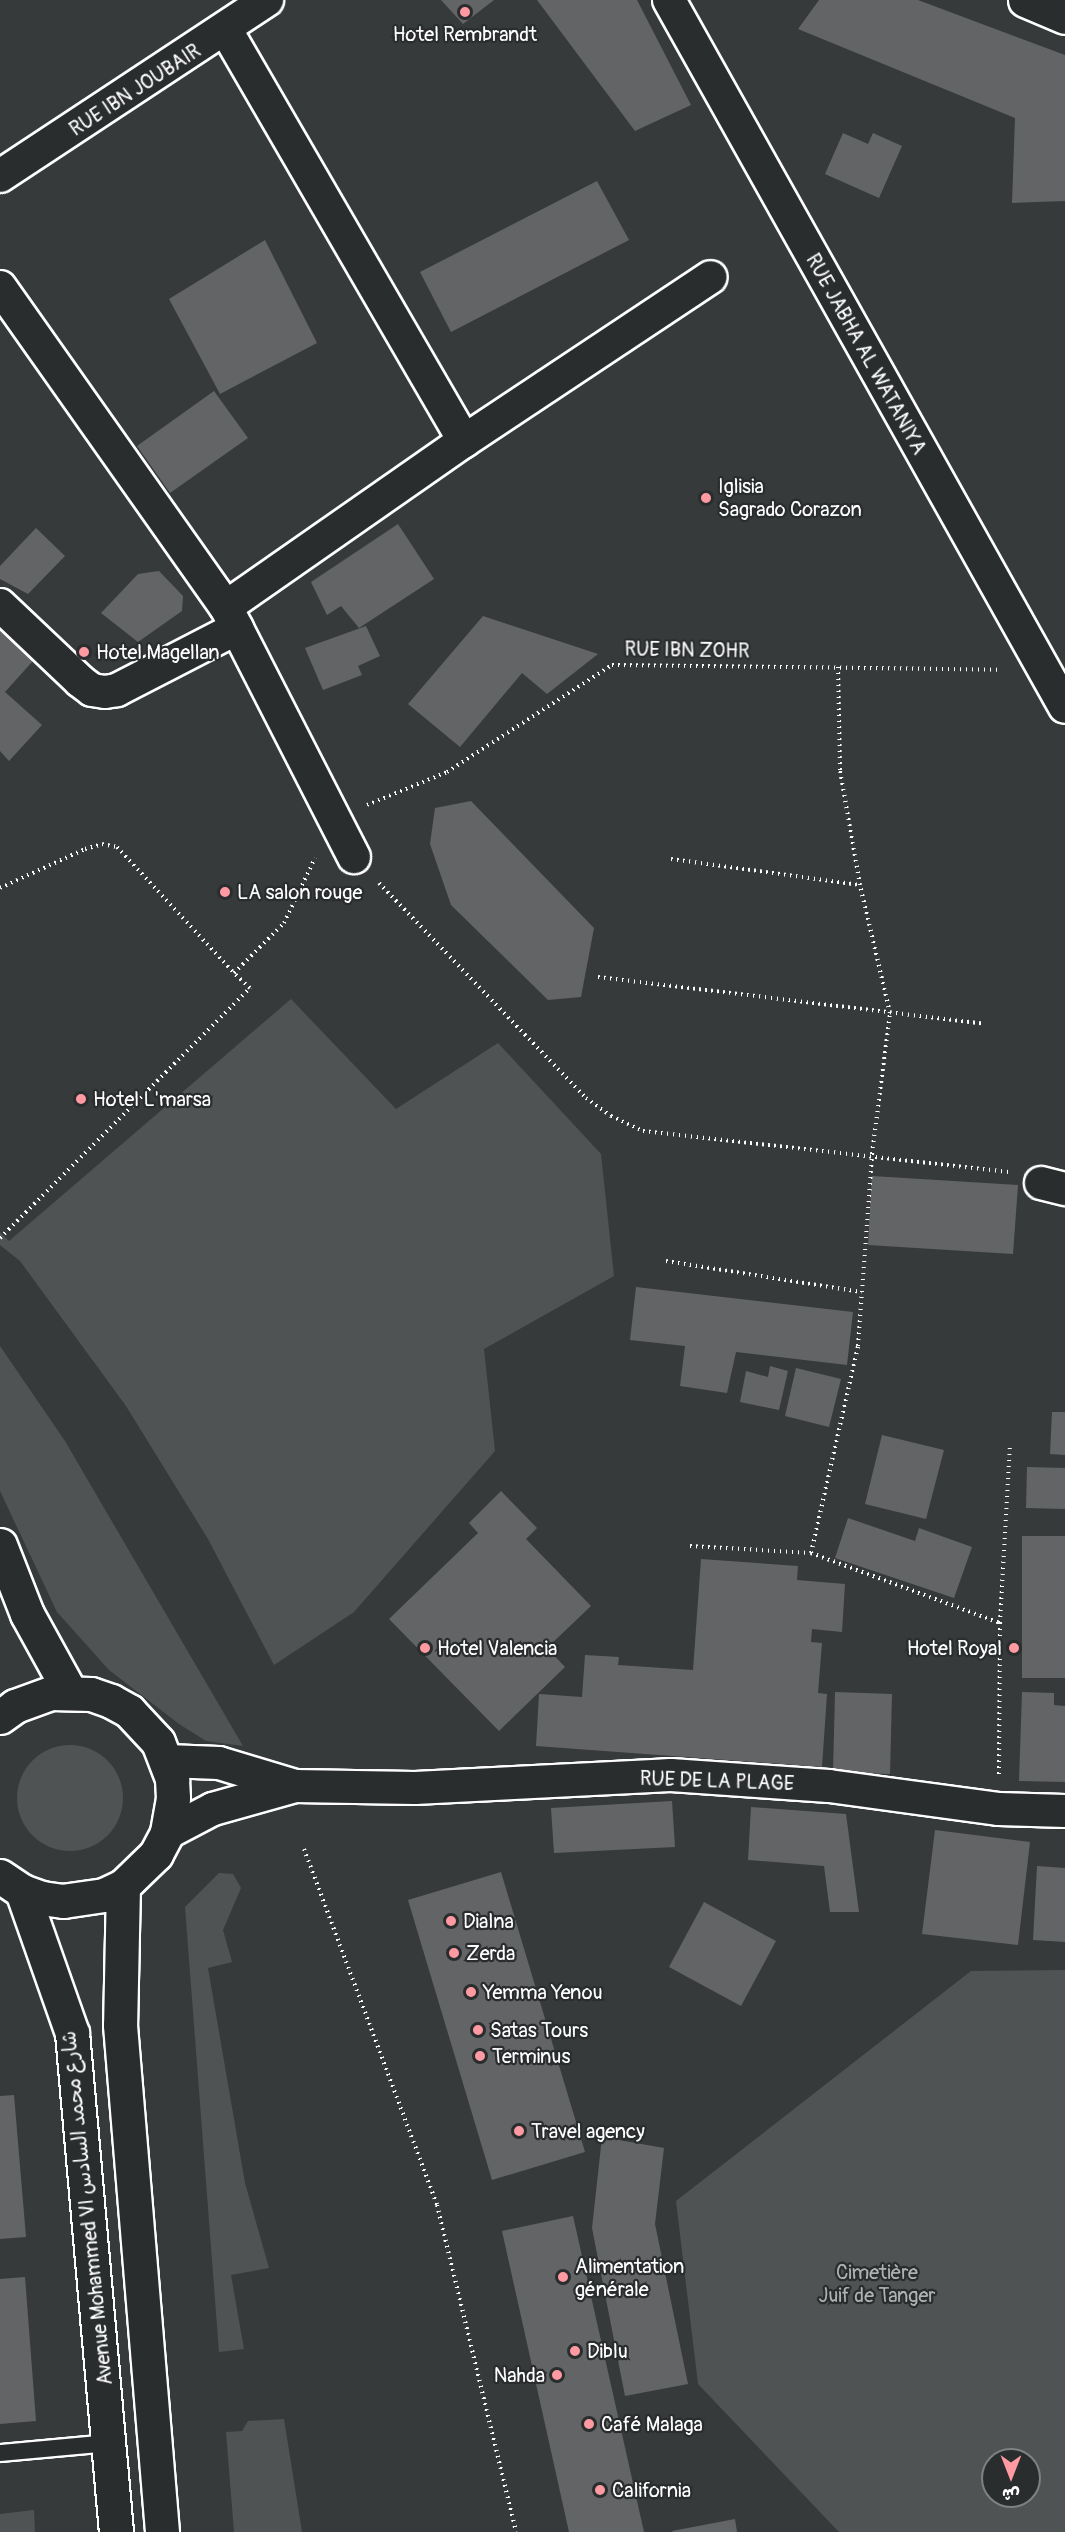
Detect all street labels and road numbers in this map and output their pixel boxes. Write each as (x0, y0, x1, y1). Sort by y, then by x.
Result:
street label: RUE IBN JOUBAIR (65, 39, 205, 141)
street label: RUE JABHA AL WATANIYA (801, 249, 931, 459)
street label: RUE IBN ZOHR (624, 637, 750, 663)
street label: RUE DE LA PLAGE (639, 1766, 795, 1796)
street label: Avenue Mohammed VI شارع محمد السادس (56, 2030, 118, 2386)

